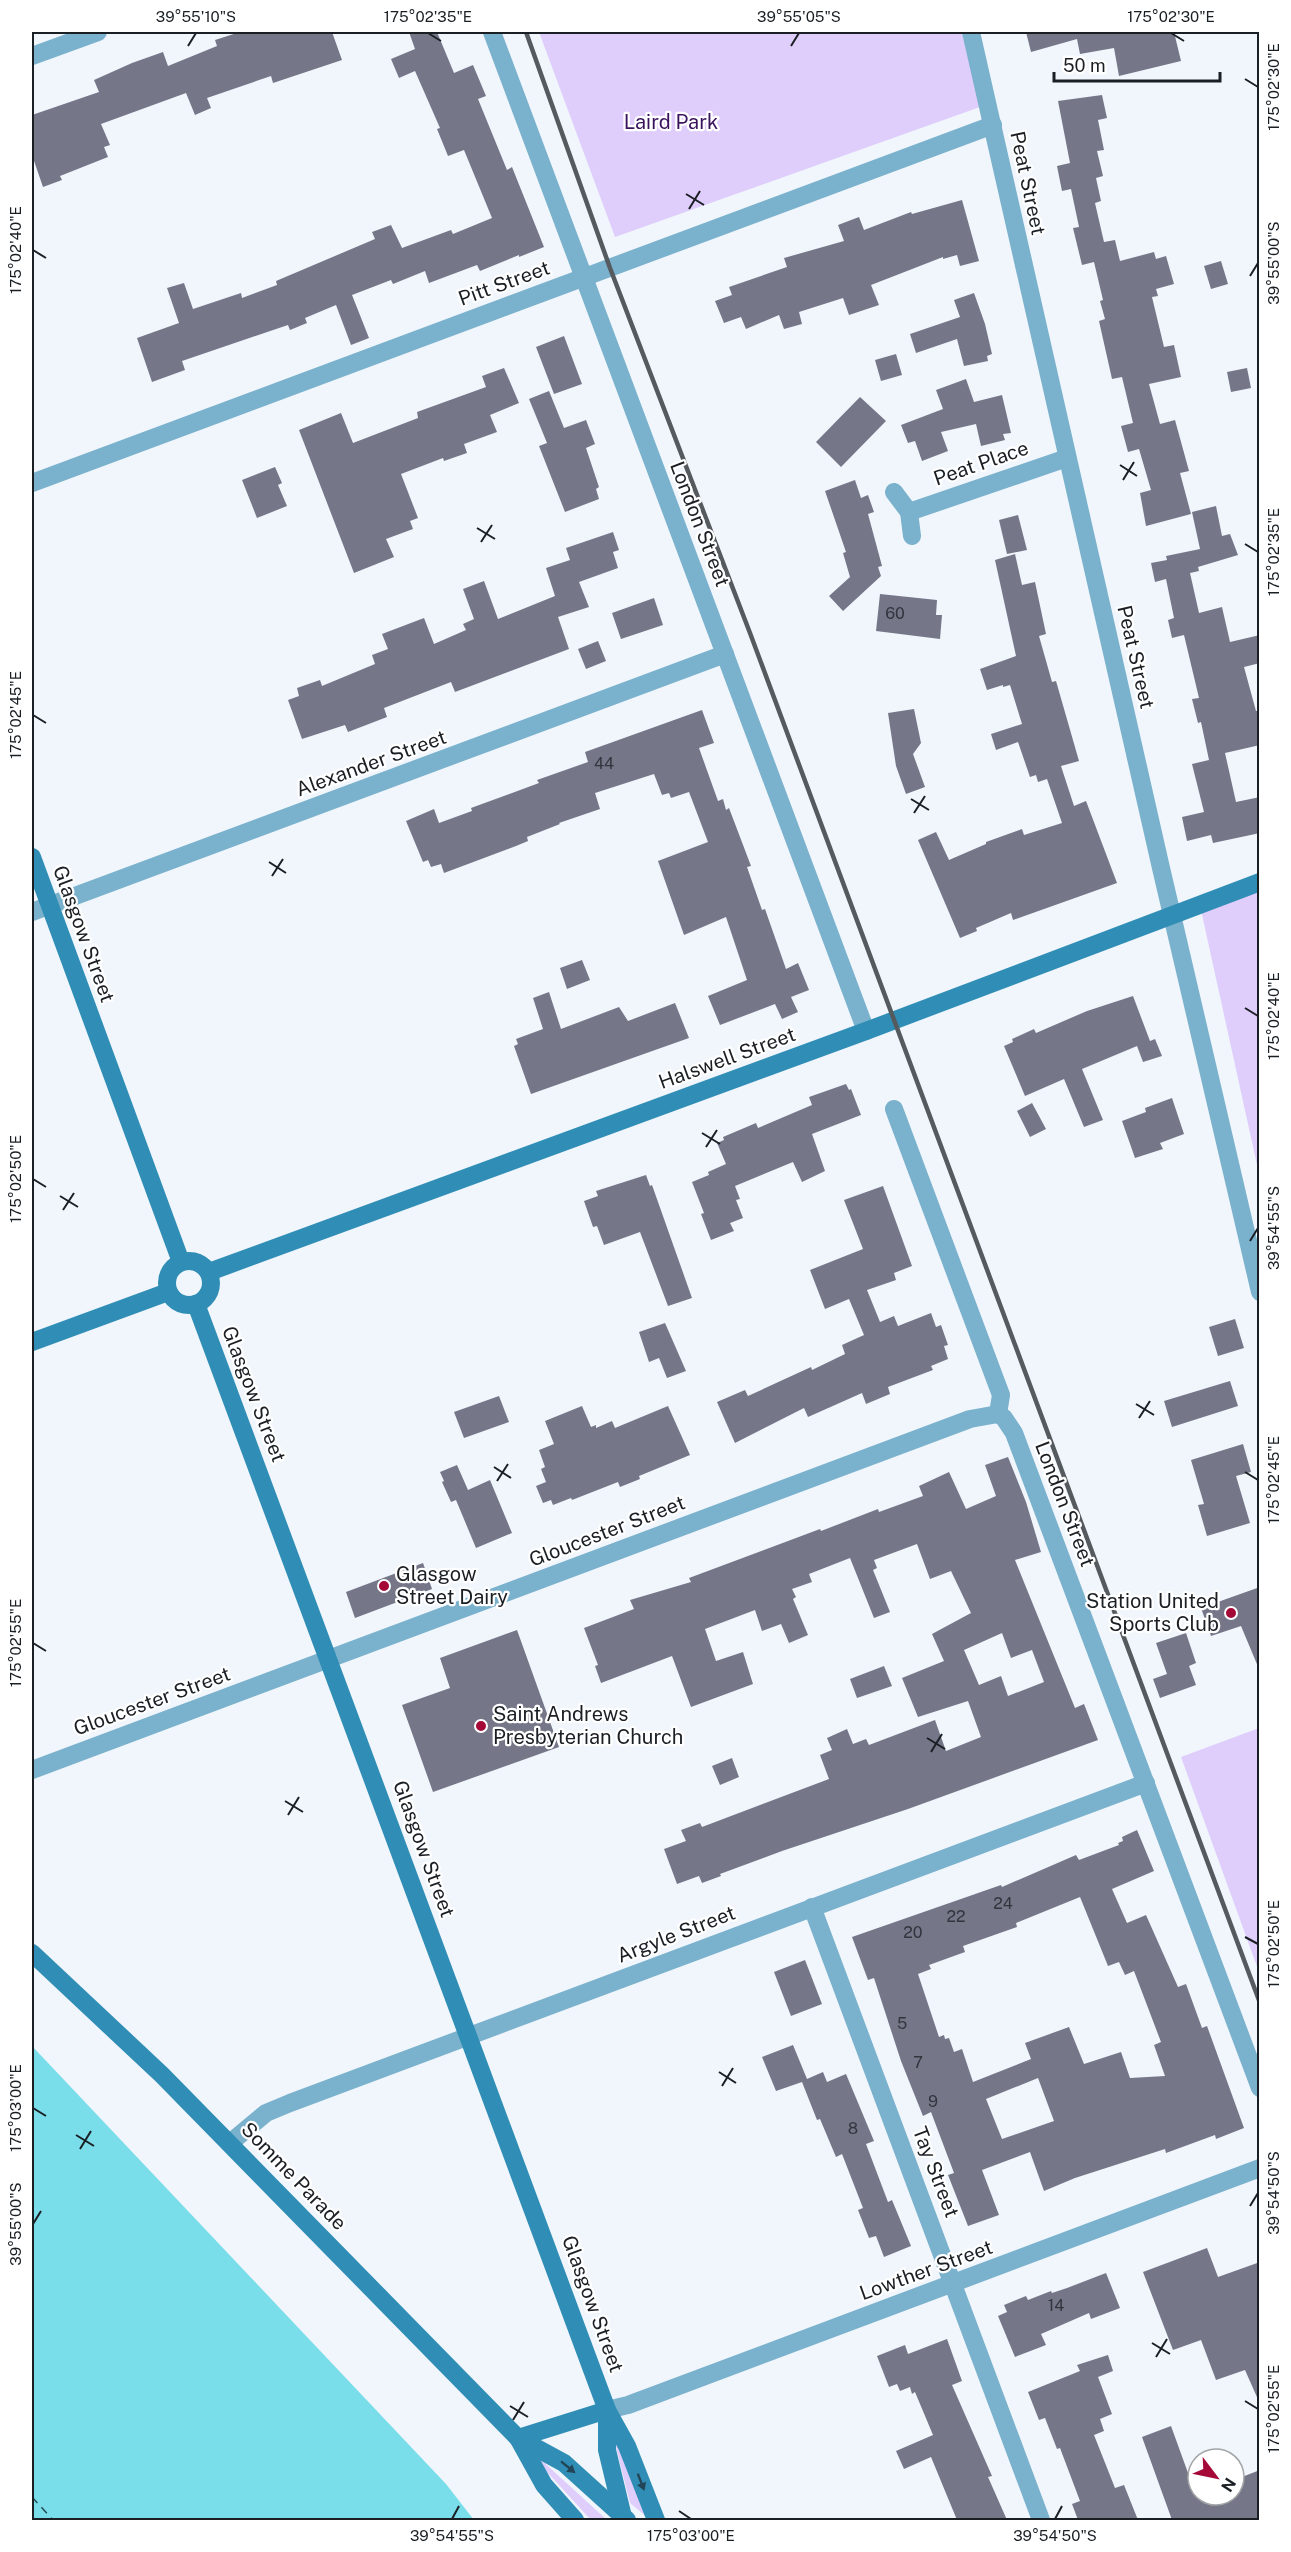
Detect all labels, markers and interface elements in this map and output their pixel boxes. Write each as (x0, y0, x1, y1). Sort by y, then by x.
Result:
text: 39°55'10"S (156, 8, 236, 25)
text: 175°02'35"E (384, 8, 472, 25)
text: 39°55'05"S (757, 8, 841, 25)
text: 175°02'30"E (1127, 8, 1215, 25)
text: 175°02'30"E (1265, 43, 1282, 131)
scale bar (1054, 45, 1220, 83)
text: 50 m (1063, 55, 1106, 76)
park label: Laird Park (624, 110, 718, 134)
street label: Peat Street (1005, 129, 1051, 237)
text: 175°02'40"E (7, 206, 24, 294)
text: 39°55'00"S (1265, 221, 1282, 305)
street label: Pitt Street (455, 255, 553, 311)
street label: Peat Place (930, 436, 1032, 490)
street label: London Street (665, 458, 735, 590)
text: 175°02'35"E (1265, 508, 1282, 596)
street label: Peat Street (1112, 603, 1160, 711)
house number: 60 (885, 604, 905, 623)
text: 175°02'45"E (7, 671, 24, 759)
street label: Alexander Street (293, 725, 449, 801)
house number: 44 (594, 754, 614, 773)
street label: Glasgow Street (48, 862, 120, 1006)
text: 175°02'40"E (1265, 972, 1282, 1060)
street label: Halswell Street (655, 1022, 799, 1094)
text: 175°02'50"E (7, 1135, 24, 1223)
text: 39°54'55"S (1265, 1186, 1282, 1270)
street label: Glasgow Street (217, 1323, 291, 1465)
text: 175°02'45"E (1265, 1436, 1282, 1524)
street label: London Street (1030, 1438, 1100, 1570)
street label: Gloucester Street (526, 1490, 688, 1572)
place label: Glasgow Street Dairy (396, 1562, 508, 1609)
marker: Glasgow Street Dairy (377, 1579, 391, 1593)
place label: Station United Sports Club (1086, 1589, 1219, 1636)
text: 175°02'55"E (7, 1599, 24, 1687)
marker: Station United Sports Club (1224, 1606, 1238, 1620)
street label: Gloucester Street (70, 1662, 234, 1740)
place label: Saint Andrews Presbyterian Church (493, 1702, 683, 1749)
marker: Saint Andrews Presbyterian Church (474, 1719, 488, 1733)
street label: Glasgow Street (388, 1777, 460, 1921)
house number: 24 (993, 1894, 1013, 1913)
street label: Argyle Street (613, 1900, 739, 1968)
text: 175°02'50"E (1265, 1900, 1282, 1988)
house number: 22 (946, 1907, 966, 1926)
house number: 20 (903, 1923, 923, 1942)
house number: 5 (897, 2014, 907, 2033)
house number: 7 (913, 2053, 923, 2072)
text: 175°03'00"E (7, 2064, 24, 2152)
house number: 9 (928, 2092, 938, 2111)
street label: Somme Parade (236, 2117, 352, 2235)
house number: 8 (848, 2119, 858, 2138)
street label: Tay Street (908, 2123, 964, 2221)
text: 39°54'50"S (1265, 2151, 1282, 2235)
text: 39°55'00"S (7, 2182, 24, 2266)
street label: Glasgow Street (557, 2232, 629, 2376)
street label: Lowther Street (856, 2235, 996, 2305)
house number: 14 (1048, 2296, 1064, 2315)
text: 175°02'55"E (1265, 2365, 1282, 2453)
north arrow (1186, 2447, 1246, 2507)
one-way arrow (560, 2461, 576, 2474)
one-way arrow (637, 2473, 647, 2491)
text: N (1217, 2474, 1240, 2495)
text: 39°54'55"S (410, 2527, 494, 2544)
text: 175°03'00"E (647, 2527, 735, 2544)
text: 39°54'50"S (1013, 2527, 1097, 2544)

